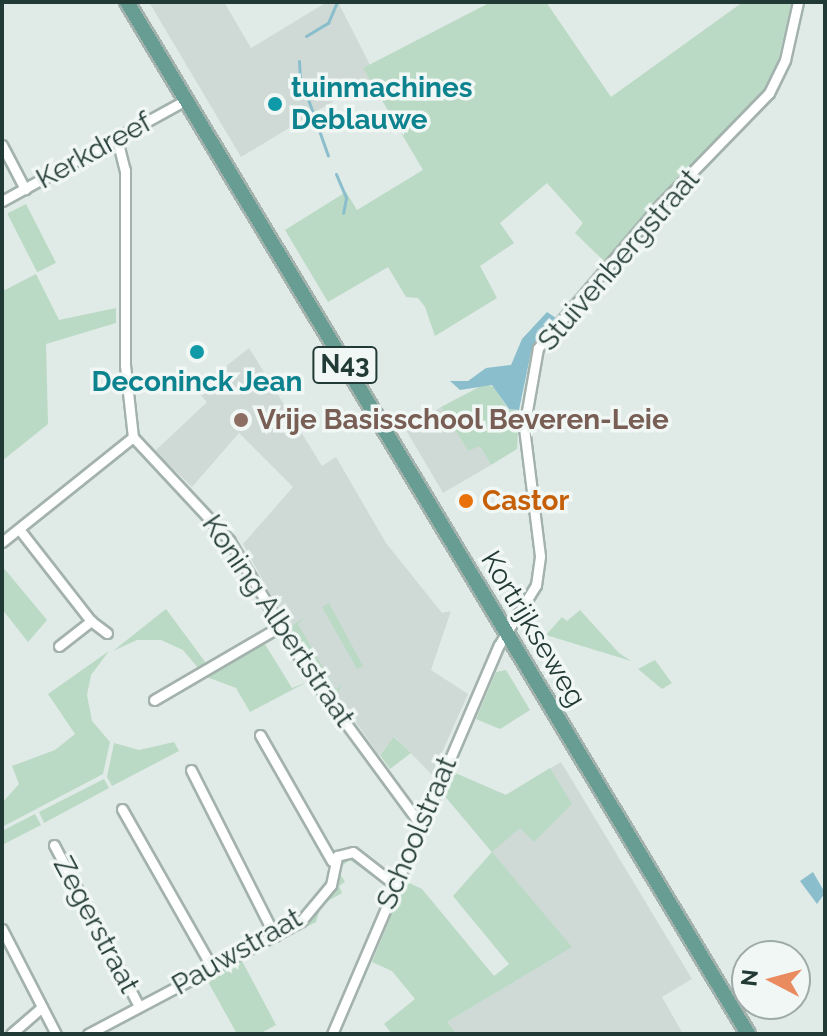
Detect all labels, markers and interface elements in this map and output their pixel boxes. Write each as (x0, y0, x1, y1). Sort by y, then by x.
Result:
place label: tuinmachines Deblauwe (291, 71, 473, 137)
marker: tuinmachines Deblauwe (266, 95, 284, 113)
street label: Kerkdreef (31, 106, 157, 196)
street label: Stuivenbergstraat (531, 163, 707, 357)
marker: Deconinck Jean (188, 343, 206, 361)
road number: N43 (311, 343, 379, 387)
place label: Deconinck Jean (91, 365, 303, 399)
place label: Vrije Basisschool Beveren-Leie (257, 403, 670, 437)
marker: Vrije Basisschool Beveren-Leie (232, 411, 250, 429)
place label: Castor (482, 484, 569, 518)
marker: Castor (457, 492, 475, 510)
street label: Koning Albertstraat (194, 508, 362, 734)
street label: Kortrijkseweg (473, 545, 593, 713)
street label: Schoolstraat (370, 752, 464, 914)
street label: Zegerstraat (46, 851, 146, 999)
street label: Pauwstraat (166, 901, 308, 1003)
north arrow (731, 940, 811, 1020)
text: N (735, 968, 763, 987)

